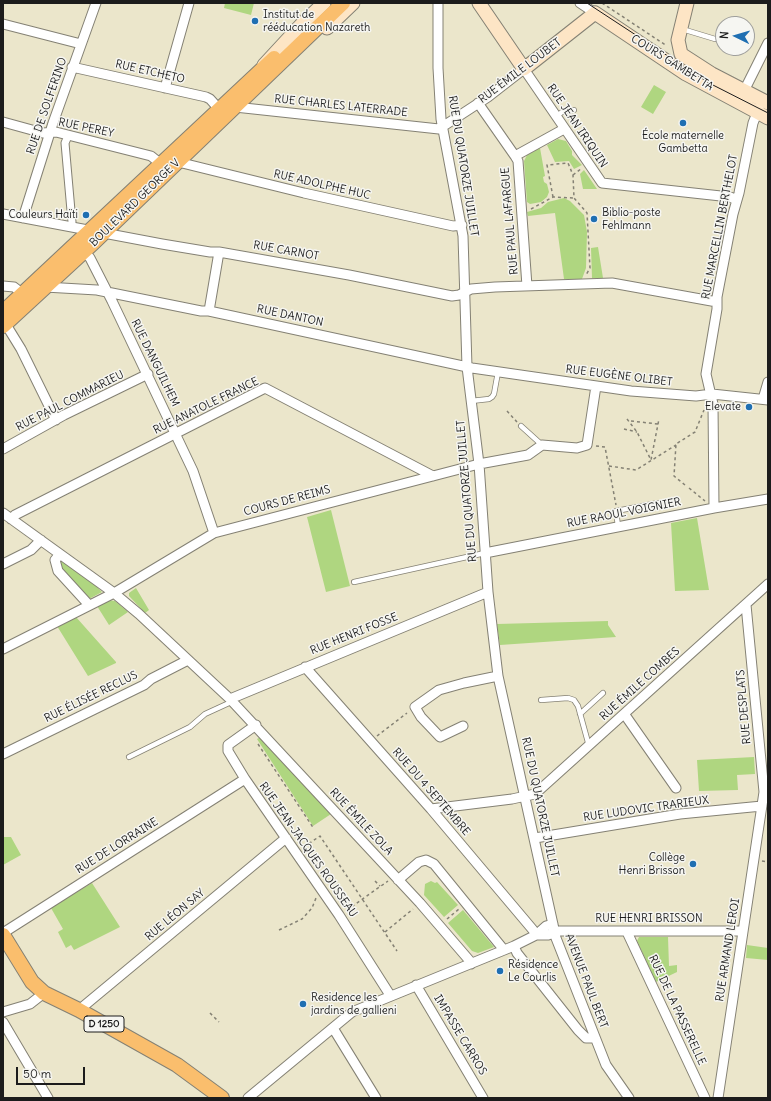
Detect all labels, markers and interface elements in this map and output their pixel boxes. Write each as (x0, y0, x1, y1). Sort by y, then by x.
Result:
place label: Institut de rééducation Nazareth (263, 8, 370, 34)
marker: Institut de rééducation Nazareth (250, 16, 260, 26)
north arrow (715, 16, 755, 56)
text: N (717, 31, 731, 39)
street label: COURS GAMBETTA (628, 32, 716, 94)
street label: RUE ÉMILE LOUBET (476, 36, 564, 106)
street label: RUE DE SOLFERINO (24, 56, 70, 156)
street label: RUE ETCHETO (114, 58, 186, 86)
street label: RUE JEAN IRIQUIN (544, 82, 610, 170)
street label: RUE CHARLES LATERRADE (274, 92, 408, 120)
street label: RUE DU QUATORZE JUILLET (445, 95, 481, 237)
street label: RUE PEREY (57, 116, 115, 140)
marker: École maternelle Gambetta (678, 118, 688, 128)
place label: École maternelle Gambetta (642, 129, 724, 155)
street label: RUE MARCELLIN BERTHELOT (699, 154, 741, 300)
street label: BOULEVARD GEORGE V (87, 156, 183, 250)
street label: RUE ADOLPHE HUC (272, 167, 372, 203)
street label: RUE PAUL LAFARGUE (499, 167, 521, 275)
place label: Biblio-poste Fehlmann (602, 206, 660, 232)
place label: Couleurs Haïti (9, 208, 78, 222)
marker: Couleurs Haïti (81, 210, 91, 220)
marker: Biblio-poste Fehlmann (589, 214, 599, 224)
street label: RUE CARNOT (252, 239, 320, 263)
street label: RUE DANTON (256, 303, 324, 329)
street label: RUE DANGUILHEM (128, 317, 182, 409)
street label: RUE EUGÈNE OLIBET (565, 363, 673, 389)
street label: RUE PAUL COMMARIEU (14, 368, 126, 434)
street label: RUE ANATOLE FRANCE (151, 375, 261, 437)
place label: Elevate (705, 400, 741, 414)
marker: Elevate (744, 402, 754, 412)
street label: RUE DU QUATORZE JUILLET (454, 419, 480, 563)
street label: COURS DE REIMS (242, 483, 332, 519)
street label: RUE RAOUL VOIGNIER (566, 495, 682, 531)
street label: RUE HENRI FOSSE (308, 610, 400, 658)
street label: RUE ÉMILE COMBES (597, 645, 683, 723)
street label: RUE ÉLISÉE RECLUS (42, 669, 140, 725)
street label: RUE DESPLATS (734, 669, 754, 745)
street label: RUE DU QUATORZE JUILLET (519, 736, 561, 878)
street label: RUE DU 4 SEPTEMBRE (389, 746, 473, 838)
street label: RUE JEAN-JACQUES ROUSSEAU (256, 780, 360, 920)
street label: RUE ÉMILE ZOLA (327, 786, 395, 858)
street label: RUE LUDOVIC TRARIEUX (582, 794, 710, 824)
street label: RUE DE LORRAINE (73, 815, 161, 877)
place label: Collège Henri Brisson (619, 851, 685, 877)
marker: Collège Henri Brisson (688, 859, 698, 869)
street label: RUE LÉON SAY (143, 886, 207, 944)
street label: RUE ARMAND LEROI (713, 898, 743, 1002)
street label: RUE HENRI BRISSON (595, 912, 703, 926)
street label: AVENUE PAUL BERT (562, 932, 610, 1030)
street label: RUE DE LA PASSERELLE (646, 953, 708, 1067)
place label: Résidence Le Courlis (508, 958, 558, 984)
marker: Résidence Le Courlis (495, 966, 505, 976)
place label: Residence les jardins de gallieni (311, 991, 397, 1017)
street label: IMPASSE CARROS (431, 992, 489, 1078)
marker: Residence les jardins de gallieni (298, 999, 308, 1009)
road number: D 1250 (84, 1016, 124, 1032)
scale bar (18, 1059, 87, 1085)
text: 50 m (23, 1066, 51, 1081)

